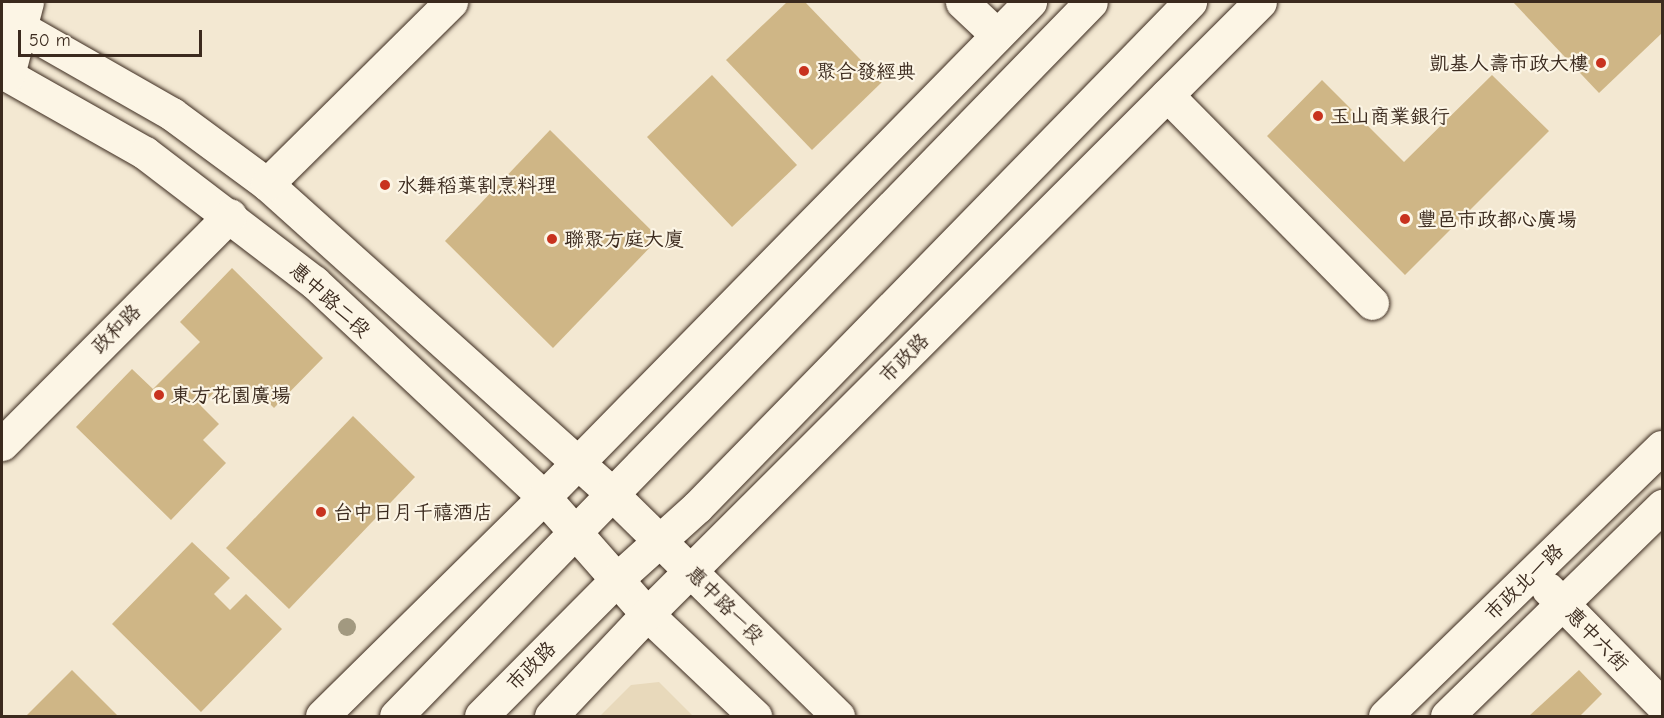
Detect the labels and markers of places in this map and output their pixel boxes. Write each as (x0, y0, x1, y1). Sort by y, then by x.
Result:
place label: 凱基人壽市政大樓 (1429, 51, 1589, 75)
marker: 凱基人壽市政大樓 (1594, 56, 1608, 70)
place label: 聚合發經典 (816, 59, 916, 83)
marker: 聚合發經典 (797, 64, 811, 78)
place label: 玉山商業銀行 (1330, 104, 1450, 128)
marker: 玉山商業銀行 (1311, 109, 1325, 123)
place label: 水舞稻葉割烹料理 (397, 173, 557, 197)
marker: 水舞稻葉割烹料理 (378, 178, 392, 192)
place label: 豐邑市政都心廣場 (1417, 207, 1577, 231)
marker: 豐邑市政都心廣場 (1398, 212, 1412, 226)
place label: 聯聚方庭大廈 (564, 227, 684, 251)
marker: 聯聚方庭大廈 (545, 232, 559, 246)
place label: 東方花園廣場 (171, 383, 291, 407)
marker: 東方花園廣場 (152, 388, 166, 402)
place label: 台中日月千禧酒店 (333, 500, 493, 524)
marker: 台中日月千禧酒店 (314, 505, 328, 519)

